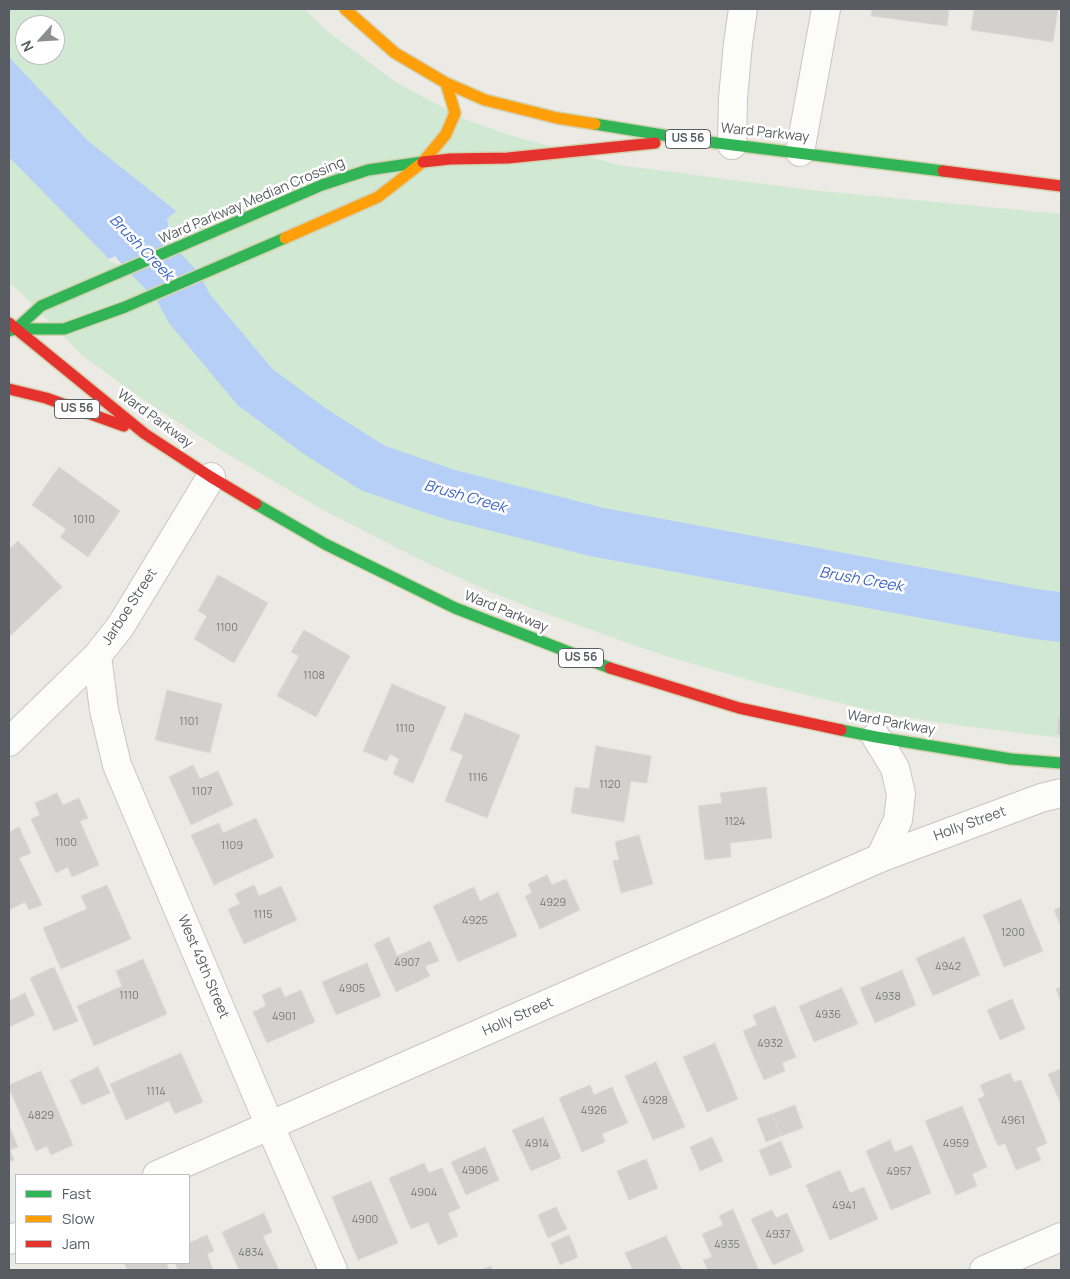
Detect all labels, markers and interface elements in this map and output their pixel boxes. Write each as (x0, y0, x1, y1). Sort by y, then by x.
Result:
north arrow (15, 15, 65, 65)
text: N (16, 38, 38, 55)
street label: Ward Parkway (720, 120, 810, 146)
road number: US 56 (666, 130, 710, 148)
street label: Ward Parkway Median Crossing (157, 154, 347, 248)
water label: Brush Creek (105, 211, 177, 285)
street label: Ward Parkway (114, 386, 196, 452)
road number: US 56 (54, 399, 100, 418)
water label: Brush Creek (422, 477, 508, 517)
house number: 1010 (73, 513, 95, 527)
water label: Brush Creek (818, 564, 904, 596)
street label: Jarboe Street (99, 566, 161, 648)
street label: Ward Parkway (461, 588, 551, 636)
house number: 1100 (216, 621, 238, 635)
road number: US 56 (558, 648, 604, 668)
house number: 1108 (303, 669, 325, 683)
street label: Ward Parkway (846, 707, 936, 739)
house number: 1101 (179, 715, 199, 729)
house number: 1110 (395, 722, 415, 736)
house number: 1116 (468, 771, 488, 785)
house number: 1120 (599, 778, 621, 792)
house number: 1107 (192, 785, 212, 799)
street label: Holly Street (932, 803, 1008, 845)
house number: 1124 (724, 815, 746, 829)
house number: 1100 (55, 836, 77, 850)
house number: 1109 (221, 839, 243, 853)
house number: 4929 (540, 896, 566, 910)
house number: 1115 (253, 908, 273, 922)
street label: West 49th Street (174, 913, 232, 1021)
house number: 4925 (462, 914, 488, 928)
house number: 1200 (1001, 926, 1025, 940)
house number: 4907 (394, 956, 420, 970)
house number: 4942 (935, 960, 961, 974)
house number: 4905 (339, 982, 365, 996)
house number: 1110 (119, 989, 139, 1003)
house number: 4938 (875, 990, 901, 1004)
street label: Holly Street (480, 994, 556, 1040)
house number: 4936 (815, 1008, 841, 1022)
house number: 4901 (272, 1010, 296, 1024)
house number: 4932 (757, 1037, 783, 1051)
house number: 1114 (146, 1085, 166, 1099)
house number: 4928 (642, 1094, 668, 1108)
house number: 4926 (581, 1104, 607, 1118)
house number: 4829 (28, 1109, 54, 1123)
house number: 4961 (1001, 1114, 1025, 1128)
house number: 4914 (525, 1137, 549, 1151)
house number: 4959 (943, 1137, 969, 1151)
house number: 4906 (462, 1164, 488, 1178)
house number: 4957 (886, 1165, 912, 1179)
legend (15, 1174, 190, 1264)
text: Fast (62, 1183, 91, 1204)
house number: 4904 (411, 1186, 437, 1200)
house number: 4941 (832, 1199, 856, 1213)
text: Slow (62, 1208, 95, 1229)
house number: 4900 (352, 1213, 378, 1227)
house number: 4937 (766, 1228, 790, 1242)
text: Jam (62, 1233, 90, 1254)
house number: 4935 (714, 1238, 740, 1252)
house number: 4834 (238, 1246, 264, 1260)

